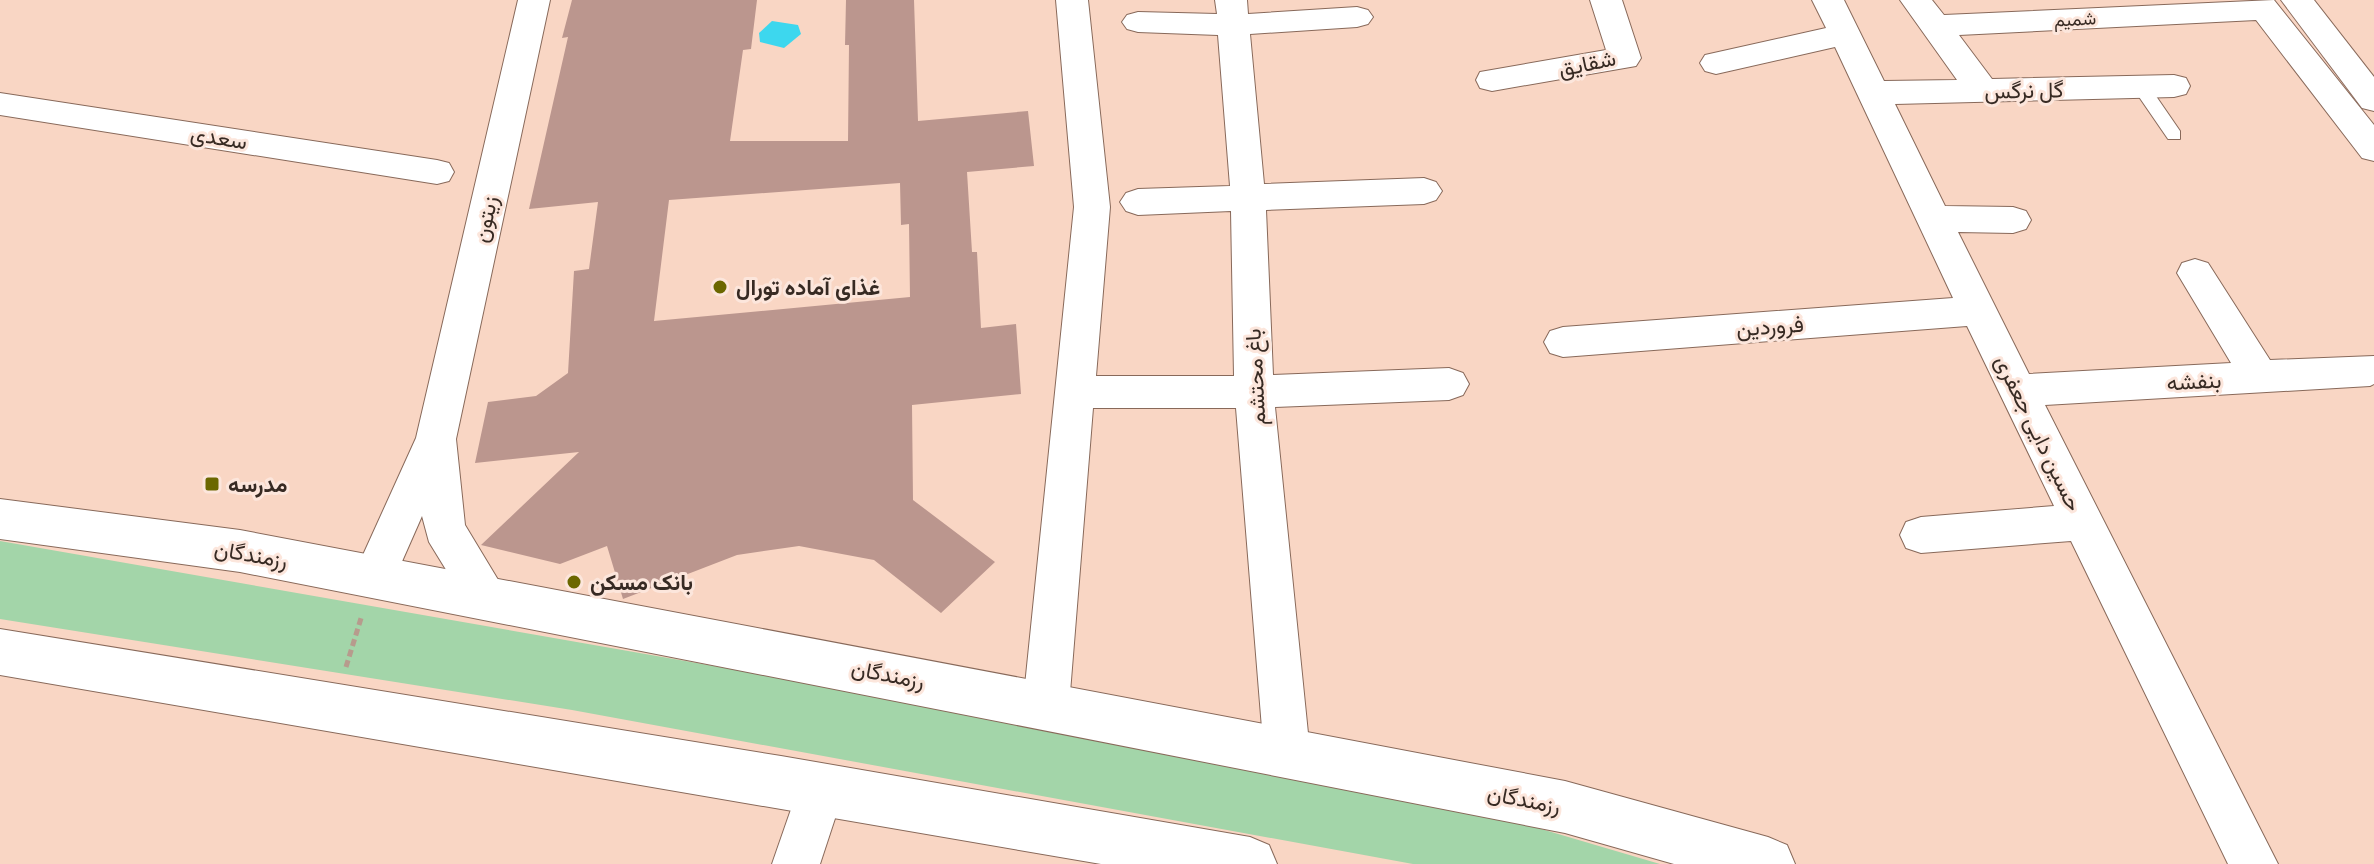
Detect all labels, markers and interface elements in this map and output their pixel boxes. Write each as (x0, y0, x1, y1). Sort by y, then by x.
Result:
street label: شمیم (2053, 5, 2097, 33)
street label: شقایق (1556, 42, 1618, 84)
street label: گل نرگس (1984, 74, 2064, 106)
street label: سعدی (188, 118, 250, 156)
street label: زیتون (465, 193, 505, 245)
place label: غذای آماده تورال (736, 272, 880, 302)
marker: غذای آماده تورال (711, 278, 729, 296)
street label: فروردین (1735, 309, 1805, 343)
street label: باغ محتشم (1237, 328, 1273, 426)
street label: حسین دایی جعفری (1988, 350, 2090, 516)
street label: بنفشه (2166, 365, 2222, 397)
place label: مدرسه (228, 469, 287, 499)
marker: مدرسه (203, 475, 221, 493)
street label: رزمندگان (212, 533, 290, 575)
place label: بانک مسکن (590, 567, 693, 597)
marker: بانک مسکن (565, 573, 583, 591)
street label: رزمندگان (849, 652, 927, 696)
street label: رزمندگان (1485, 777, 1563, 821)

